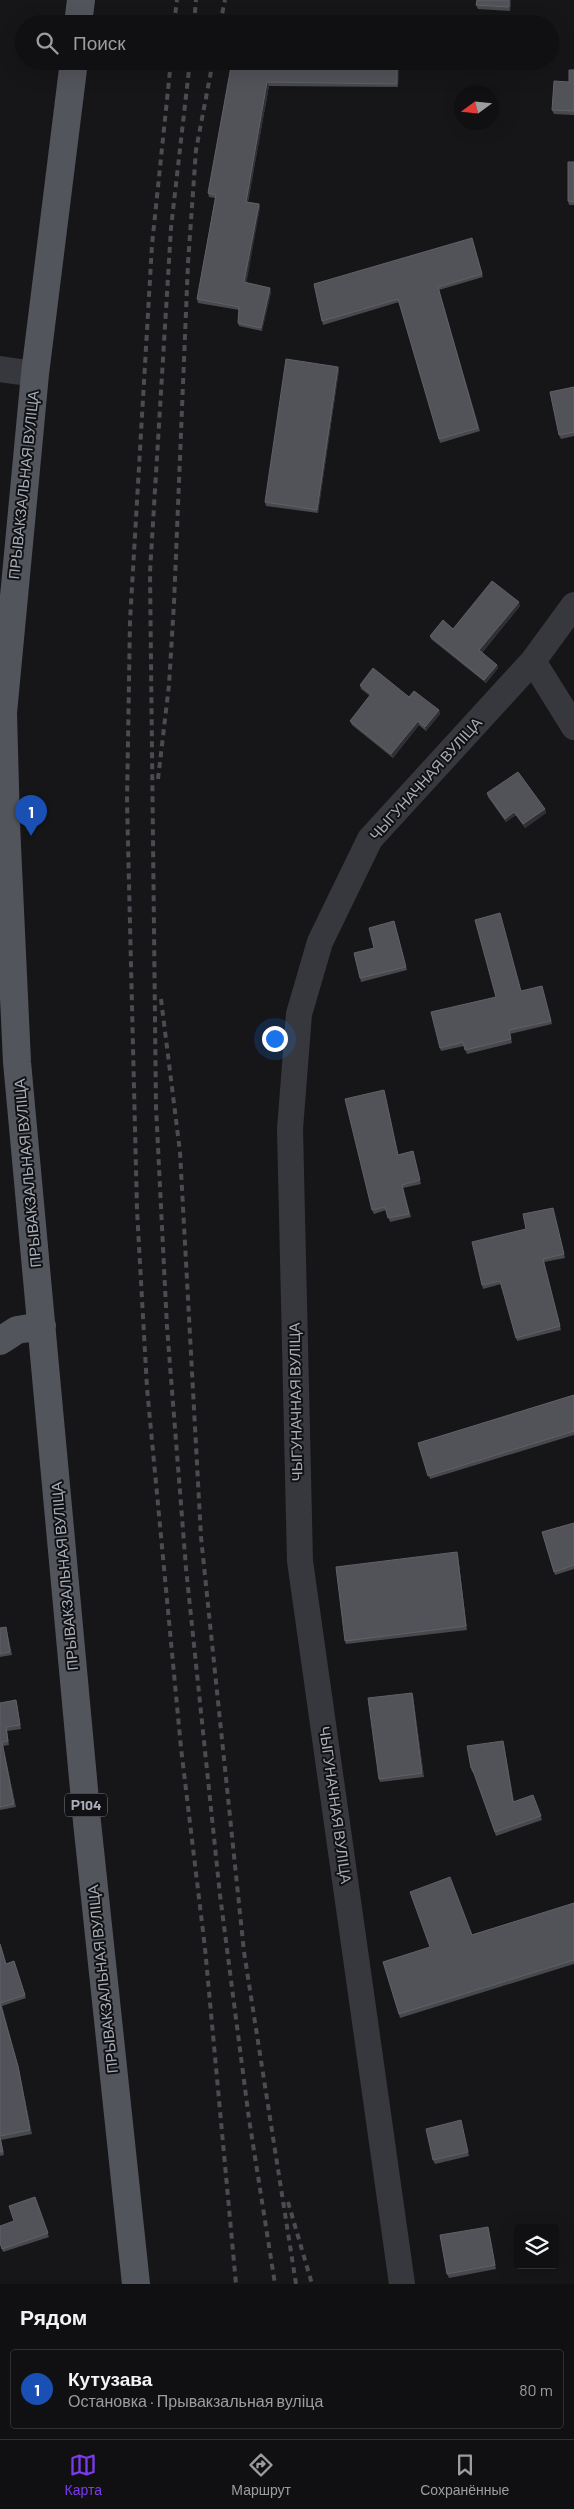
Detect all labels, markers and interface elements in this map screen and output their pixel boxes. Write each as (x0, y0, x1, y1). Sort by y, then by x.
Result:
search box (15, 15, 559, 70)
icon: search (33, 29, 61, 57)
text: Поиск (73, 31, 126, 54)
north arrow (454, 85, 499, 130)
street label: ПРЫВАКЗАЛЬНАЯ ВУЛІЦА (4, 390, 42, 580)
street label: ЧЫГУНАЧНАЯ ВУЛІЦА (365, 713, 485, 843)
pin: 1 (15, 795, 47, 836)
your location (262, 1026, 288, 1052)
street label: ПРЫВАКЗАЛЬНАЯ ВУЛІЦА (10, 1078, 44, 1268)
street label: ЧЫГУНАЧНАЯ ВУЛІЦА (285, 1322, 305, 1482)
street label: ПРЫВАКЗАЛЬНАЯ ВУЛІЦА (47, 1481, 81, 1671)
street label: ЧЫГУНАЧНАЯ ВУЛІЦА (316, 1725, 356, 1885)
road number: Р104 (65, 1794, 107, 1816)
street label: ПРЫВАКЗАЛЬНАЯ ВУЛІЦА (83, 1884, 121, 2074)
map controls (514, 2224, 559, 2269)
button: layers (514, 2224, 559, 2269)
text: Рядом (20, 2304, 87, 2329)
text: Кутузава (68, 2367, 152, 2390)
text: 1 (34, 2380, 40, 2399)
text: 80 m (519, 2380, 553, 2399)
text: Остановка · Прывакзальная вуліца (68, 2391, 323, 2410)
tab: Карта (65, 2451, 102, 2498)
tab: Маршрут (231, 2451, 291, 2498)
tab: Сохранённые (420, 2451, 509, 2498)

